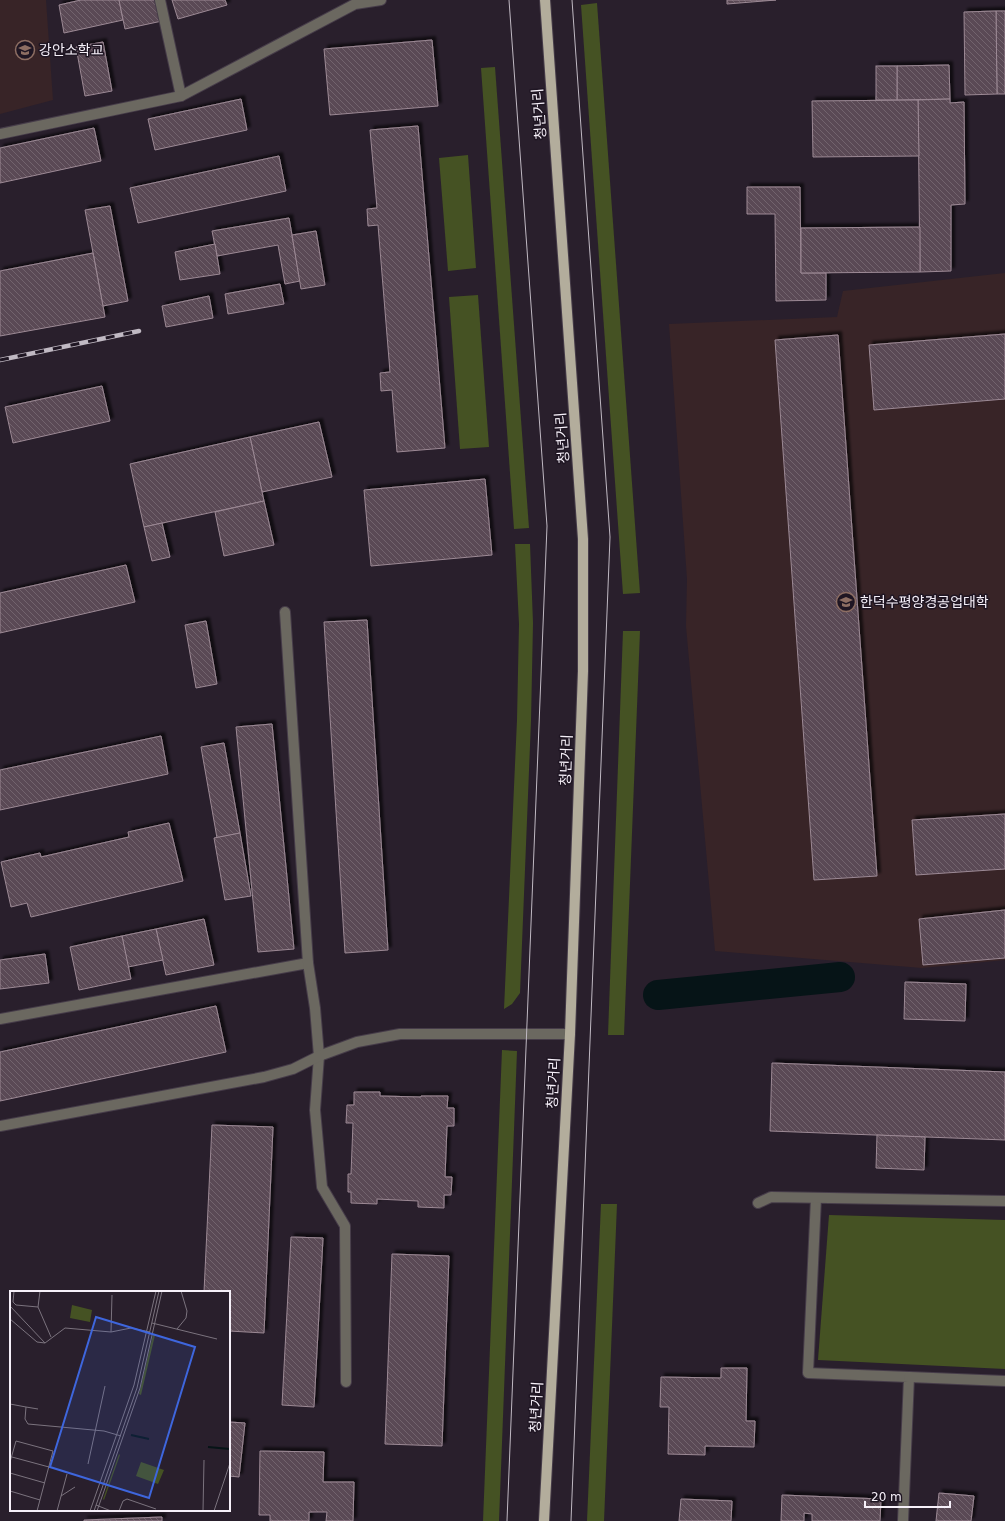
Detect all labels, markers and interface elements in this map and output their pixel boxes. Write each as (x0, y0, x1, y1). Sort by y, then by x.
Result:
school or university icon: 강안소학교 (14, 39, 36, 61)
place label: 강안소학교 (39, 42, 104, 58)
street label: 청년거리 (529, 88, 549, 140)
street label: 청년거리 (552, 412, 572, 464)
school or university icon: 한덕수평양경공업대학 (835, 591, 857, 613)
place label: 한덕수평양경공업대학 (860, 594, 989, 610)
street label: 청년거리 (557, 734, 575, 786)
street label: 청년거리 (544, 1057, 562, 1109)
inset map (10, 1291, 230, 1511)
street label: 청년거리 (527, 1381, 545, 1433)
scale bar (865, 1483, 950, 1509)
text: 20 m (871, 1490, 902, 1504)

